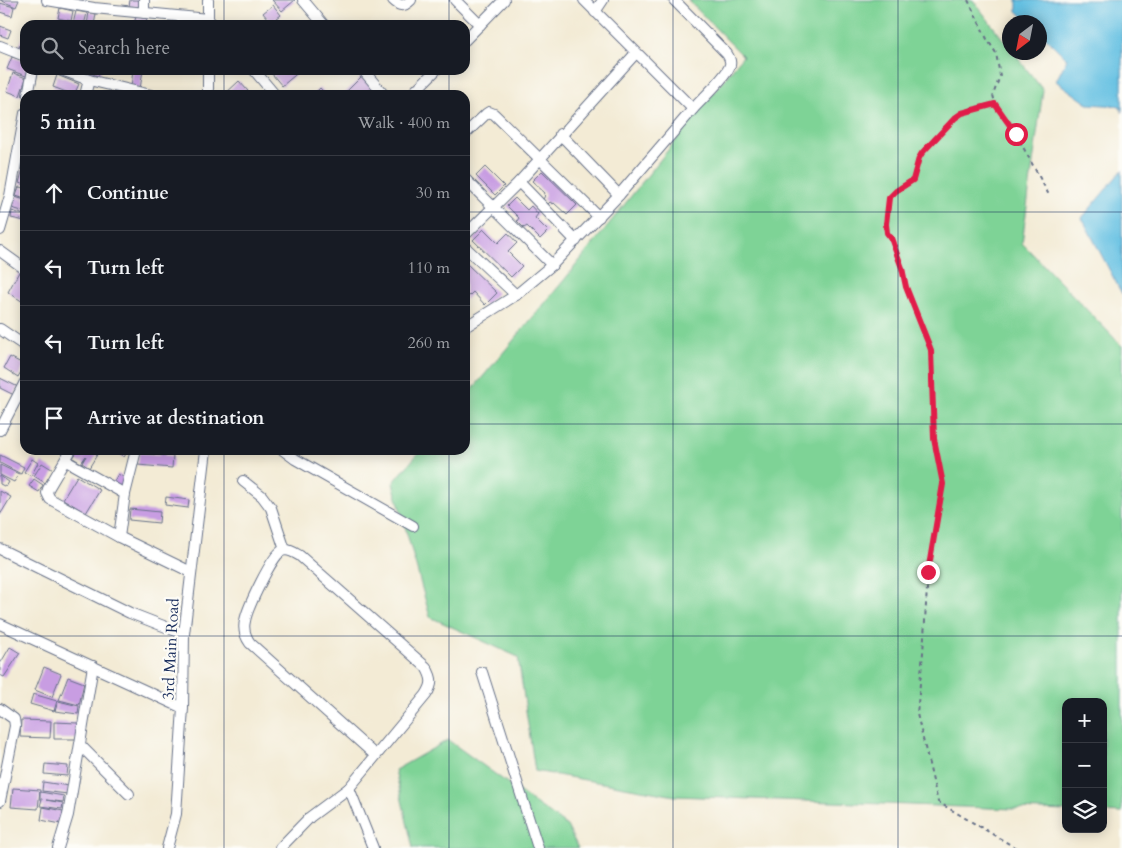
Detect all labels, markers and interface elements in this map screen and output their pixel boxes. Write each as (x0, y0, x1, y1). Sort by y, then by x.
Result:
north arrow (1002, 15, 1047, 60)
search box (20, 20, 470, 75)
icon: search (38, 34, 66, 62)
text: Search here (78, 35, 170, 61)
text: 5 min (40, 108, 96, 137)
text: Walk · 400 m (358, 112, 450, 134)
route start (1005, 123, 1028, 146)
icon: ahead (40, 179, 68, 207)
text: Continue (87, 180, 169, 206)
text: 30 m (416, 182, 450, 204)
icon: left (40, 254, 68, 282)
text: Turn left (87, 255, 164, 281)
text: 110 m (408, 257, 450, 279)
icon: left (40, 329, 68, 357)
text: Turn left (87, 330, 164, 356)
text: 260 m (408, 332, 450, 354)
icon: arrive (40, 404, 68, 432)
text: Arrive at destination (87, 405, 264, 431)
route end (917, 561, 940, 584)
street label: 3rd Main Road (157, 597, 185, 700)
map controls (1062, 698, 1107, 833)
button: + (1062, 698, 1107, 743)
button: − (1062, 743, 1107, 788)
button: layers (1062, 788, 1107, 833)

